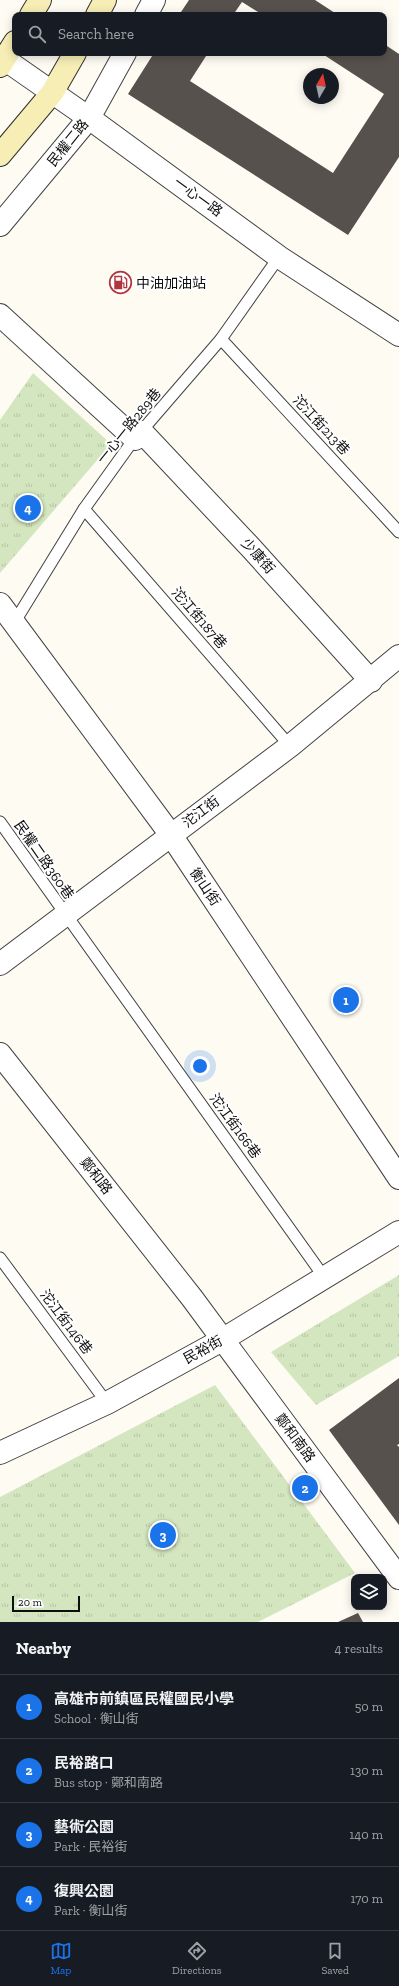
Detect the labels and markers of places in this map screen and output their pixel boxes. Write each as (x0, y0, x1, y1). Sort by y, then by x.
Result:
fuel station icon: 中油加油站 (107, 270, 133, 296)
place label: 中油加油站 (136, 275, 206, 292)
pin: 4 (15, 493, 41, 523)
pin: 1 (333, 985, 359, 1015)
pin: 2 (292, 1473, 318, 1503)
pin: 3 (150, 1520, 176, 1550)

